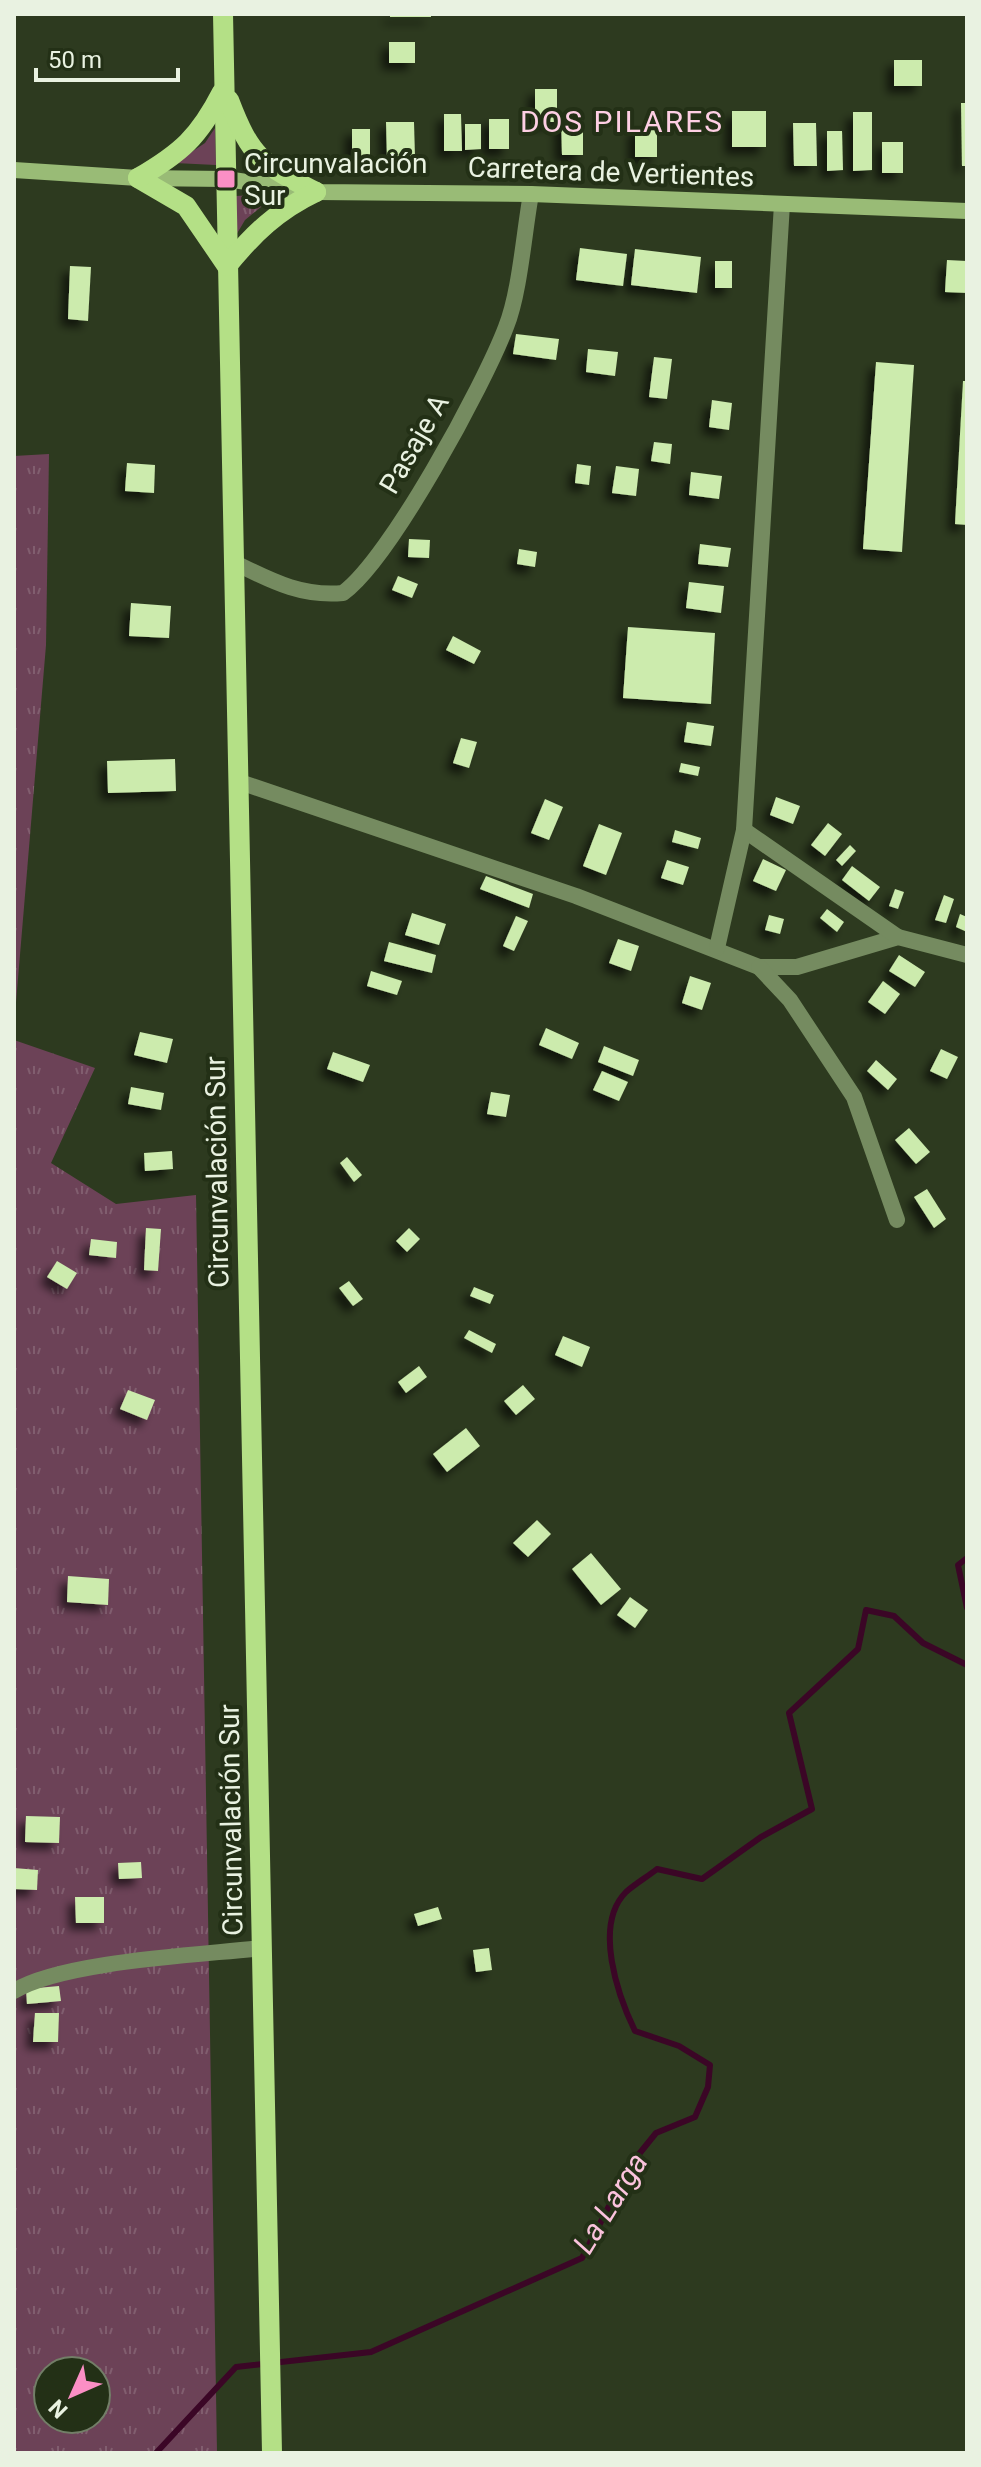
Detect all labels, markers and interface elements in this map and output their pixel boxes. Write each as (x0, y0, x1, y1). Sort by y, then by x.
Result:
scale bar (36, 32, 178, 82)
text: 50 m (48, 46, 102, 74)
district label: DOS PILARES (520, 104, 724, 139)
place label: Circunvalación Sur (244, 147, 427, 212)
street label: Carretera de Vertientes (467, 151, 755, 193)
marker: Circunvalación Sur (215, 168, 237, 190)
street label: Pasaje A (372, 388, 456, 500)
street label: Circunvalación Sur (198, 1055, 236, 1288)
street label: Circunvalación Sur (212, 1703, 250, 1936)
water label: La Larga (565, 2146, 655, 2260)
north arrow (32, 2355, 112, 2435)
text: N (44, 2394, 73, 2423)

